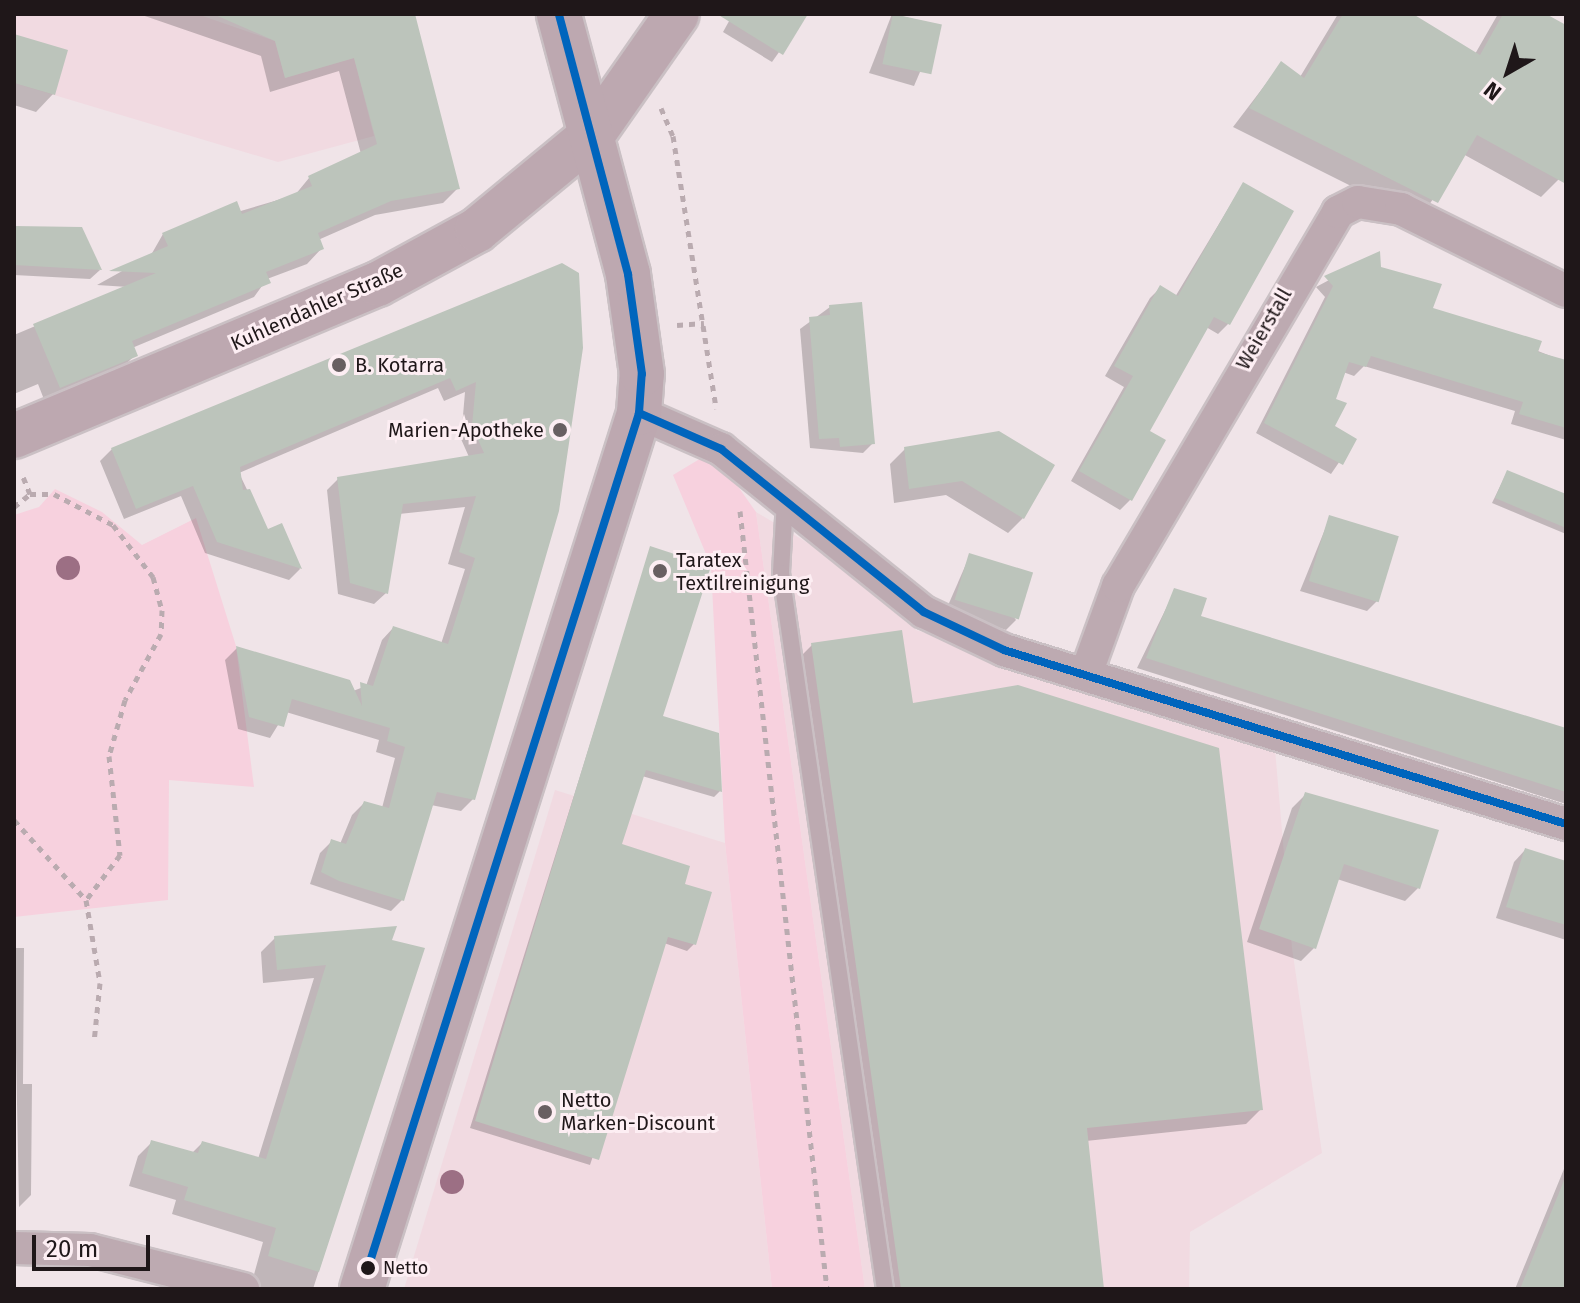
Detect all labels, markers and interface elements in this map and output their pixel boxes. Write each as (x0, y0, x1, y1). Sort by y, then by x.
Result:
north arrow (1468, 32, 1548, 112)
text: N (1478, 76, 1507, 106)
street label: Kuhlendahler Straße (227, 258, 407, 356)
street label: Weierstall (1231, 284, 1297, 374)
place label: B. Kotarra (355, 353, 444, 377)
marker: B. Kotarra (330, 356, 348, 374)
place label: Marien-Apotheke (388, 418, 544, 442)
marker: Marien-Apotheke (551, 421, 569, 439)
place label: Taratex Textilreinigung (676, 548, 809, 595)
marker: Taratex Textilreinigung (651, 562, 669, 580)
place label: Netto Marken-Discount (561, 1088, 715, 1135)
marker: Netto Marken-Discount (536, 1103, 554, 1121)
scale bar (36, 1219, 154, 1269)
text: 20 m (46, 1235, 98, 1263)
place label: Netto (383, 1257, 428, 1279)
marker: Netto (360, 1260, 376, 1276)

